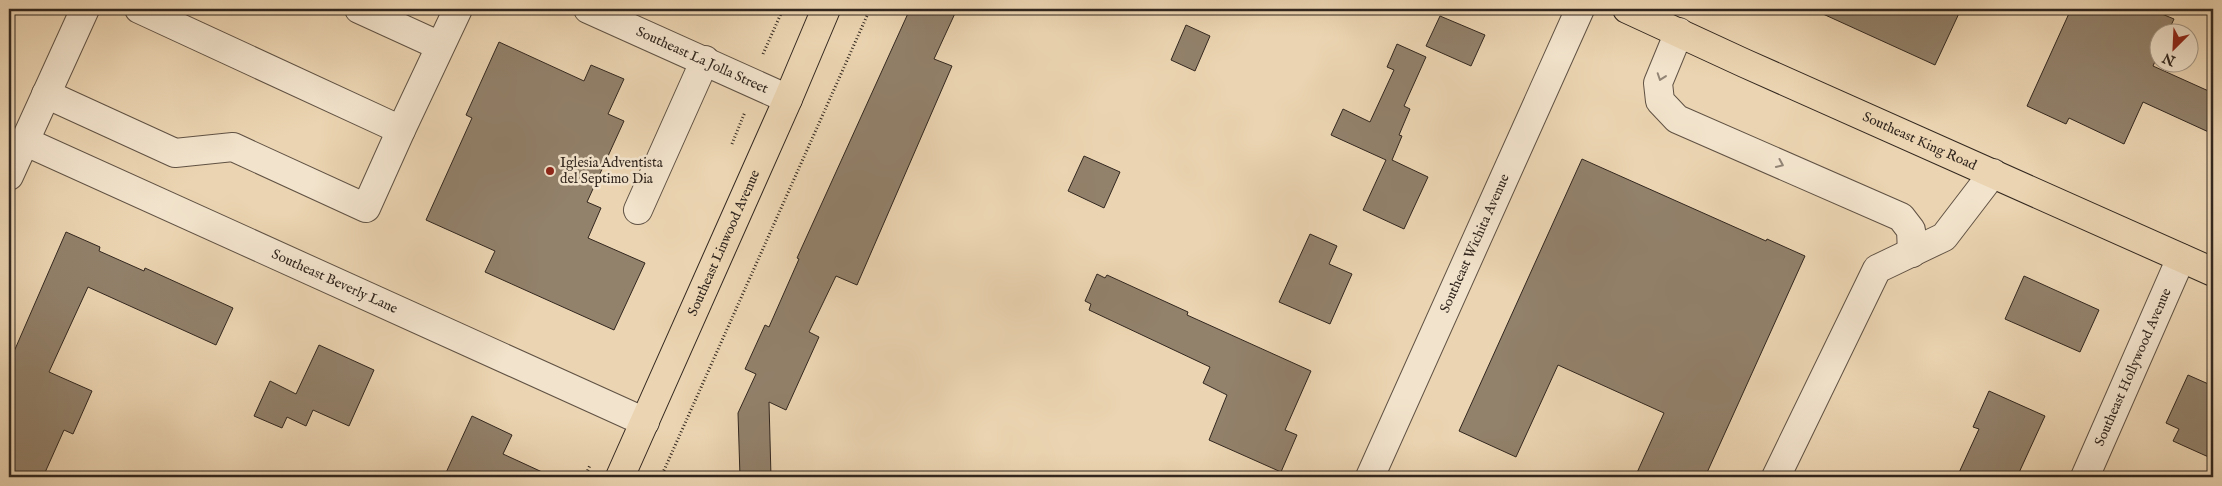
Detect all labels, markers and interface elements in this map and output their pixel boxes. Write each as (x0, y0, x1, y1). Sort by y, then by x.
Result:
north arrow (2150, 22, 2200, 72)
street label: Southeast La Jolla Street (633, 23, 771, 98)
text: N (2160, 48, 2179, 70)
one-way arrow (1657, 72, 1667, 81)
street label: Southeast King Road (1860, 108, 1980, 175)
place label: Iglesia Adventista del Septimo Dia (560, 154, 664, 188)
one-way arrow (1775, 158, 1784, 169)
marker: Iglesia Adventista del Septimo Dia (544, 165, 556, 177)
street label: Southeast Linwood Avenue (684, 167, 765, 319)
street label: Southeast Wichita Avenue (1436, 171, 1514, 316)
street label: Southeast Beverly Lane (269, 245, 401, 318)
street label: Southeast Hollywood Avenue (2091, 285, 2176, 449)

